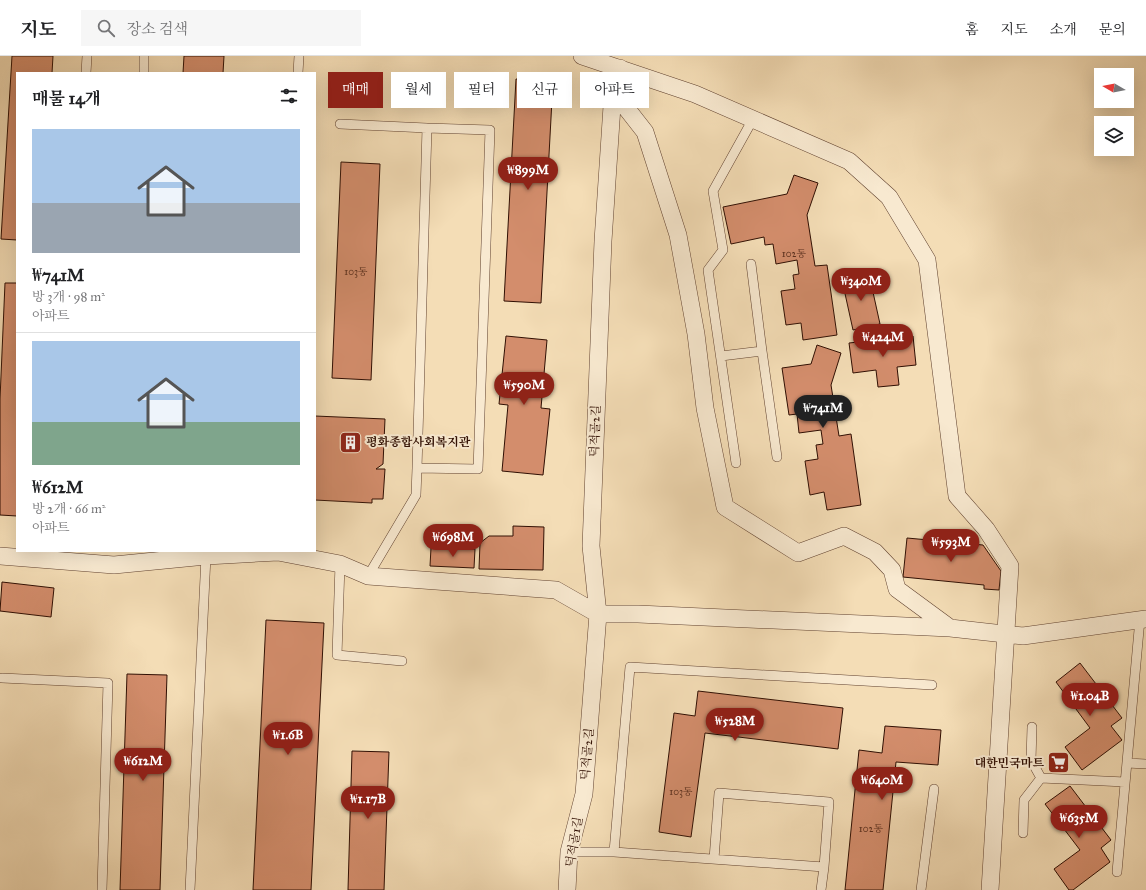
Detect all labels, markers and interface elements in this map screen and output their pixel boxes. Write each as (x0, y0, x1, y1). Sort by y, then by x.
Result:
search box (81, 10, 361, 46)
icon: search (95, 17, 117, 39)
text: 지도 (20, 18, 57, 41)
text: 장소 검색 (127, 20, 188, 38)
text: 홈 (965, 21, 979, 38)
text: 지도 (1001, 21, 1028, 38)
text: 소개 (1050, 21, 1077, 38)
text: 문의 (1099, 21, 1126, 38)
north arrow (1094, 68, 1134, 108)
map controls (1094, 68, 1134, 156)
chip: 매매 (328, 72, 383, 108)
chip: 월세 (391, 72, 446, 108)
chip: 필터 (454, 72, 509, 108)
chip: 신규 (517, 72, 572, 108)
chip: 아파트 (580, 72, 649, 108)
icon: filters (278, 85, 300, 107)
text: 매물 14개 (32, 88, 101, 109)
button: layers (1094, 116, 1134, 156)
icon: home (130, 155, 202, 227)
pin: ₩899M (500, 157, 556, 191)
text: ₩899M (507, 162, 549, 178)
house number: 102동 (782, 248, 806, 260)
text: ₩741M (32, 265, 84, 286)
house number: 103동 (344, 266, 368, 278)
pin: ₩340M (833, 268, 889, 302)
text: ₩340M (840, 273, 882, 289)
text: 방 3개 · 98 m² (32, 289, 105, 305)
text: 아파트 (32, 308, 70, 324)
pin: ₩424M (855, 324, 911, 358)
text: ₩424M (862, 329, 904, 345)
icon: home (130, 367, 202, 439)
pin: ₩590M (496, 372, 552, 406)
text: ₩590M (503, 377, 545, 393)
pin: ₩741M (795, 395, 851, 429)
text: ₩741M (803, 400, 843, 416)
street label: 덕적골2길 (587, 405, 603, 457)
building icon: 평화종합사회복지관 (337, 429, 363, 455)
place label: 평화종합사회복지관 (366, 435, 471, 449)
text: ₩612M (32, 477, 83, 498)
text: 방 2개 · 66 m² (32, 501, 106, 517)
text: 아파트 (32, 520, 70, 536)
pin: ₩698M (425, 524, 481, 558)
text: ₩698M (432, 529, 474, 545)
pin: ₩593M (923, 529, 979, 563)
text: ₩593M (931, 534, 971, 550)
pin: ₩1.04B (1057, 683, 1123, 717)
text: ₩1.04B (1071, 688, 1109, 704)
pin: ₩528M (707, 708, 763, 742)
text: ₩528M (715, 713, 755, 729)
pin: ₩1.6B (260, 722, 316, 756)
text: ₩1.6B (273, 727, 303, 743)
street label: 덕적골2길 (578, 727, 596, 781)
pin: ₩612M (115, 748, 171, 782)
supermarket icon: 대한민국마트 (1046, 750, 1072, 776)
text: ₩612M (123, 753, 163, 769)
place label: 대한민국마트 (974, 756, 1044, 770)
pin: ₩640M (854, 767, 910, 801)
text: ₩640M (861, 772, 903, 788)
pin: ₩1.17B (335, 786, 401, 820)
house number: 103동 (669, 786, 693, 798)
text: ₩1.17B (350, 791, 386, 807)
pin: ₩635M (1051, 805, 1107, 839)
text: ₩635M (1060, 810, 1098, 826)
street label: 덕적골1길 (563, 816, 585, 868)
house number: 102동 (859, 823, 883, 835)

